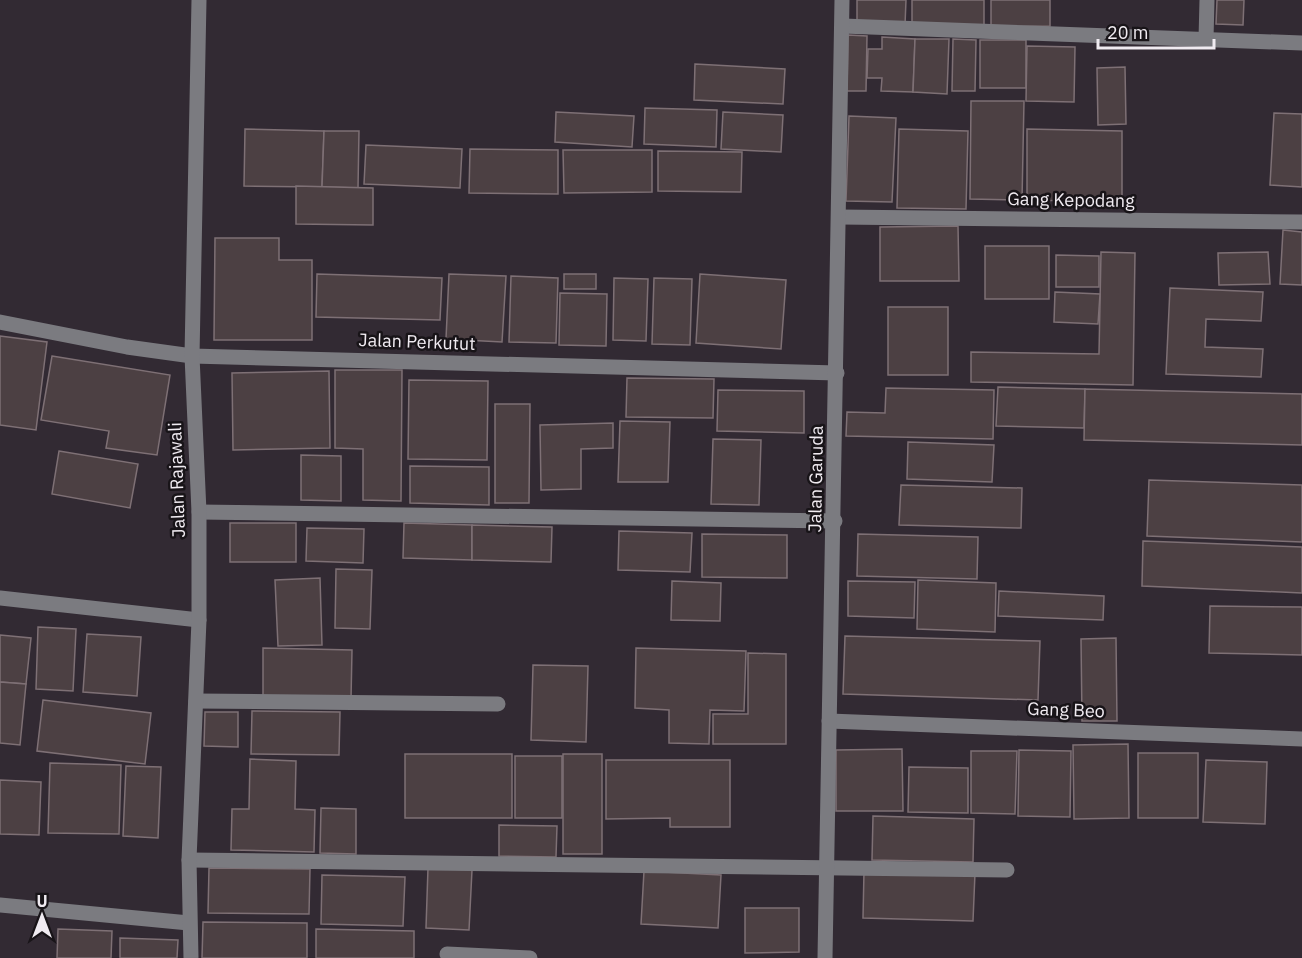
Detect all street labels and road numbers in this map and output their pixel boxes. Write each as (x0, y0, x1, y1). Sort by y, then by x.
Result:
street label: Gang Kepodang (1007, 187, 1135, 212)
street label: Jalan Perkutut (358, 328, 476, 355)
street label: Jalan Rajawali (163, 422, 190, 538)
street label: Jalan Garuda (803, 425, 828, 533)
street label: Gang Beo (1027, 697, 1105, 722)

